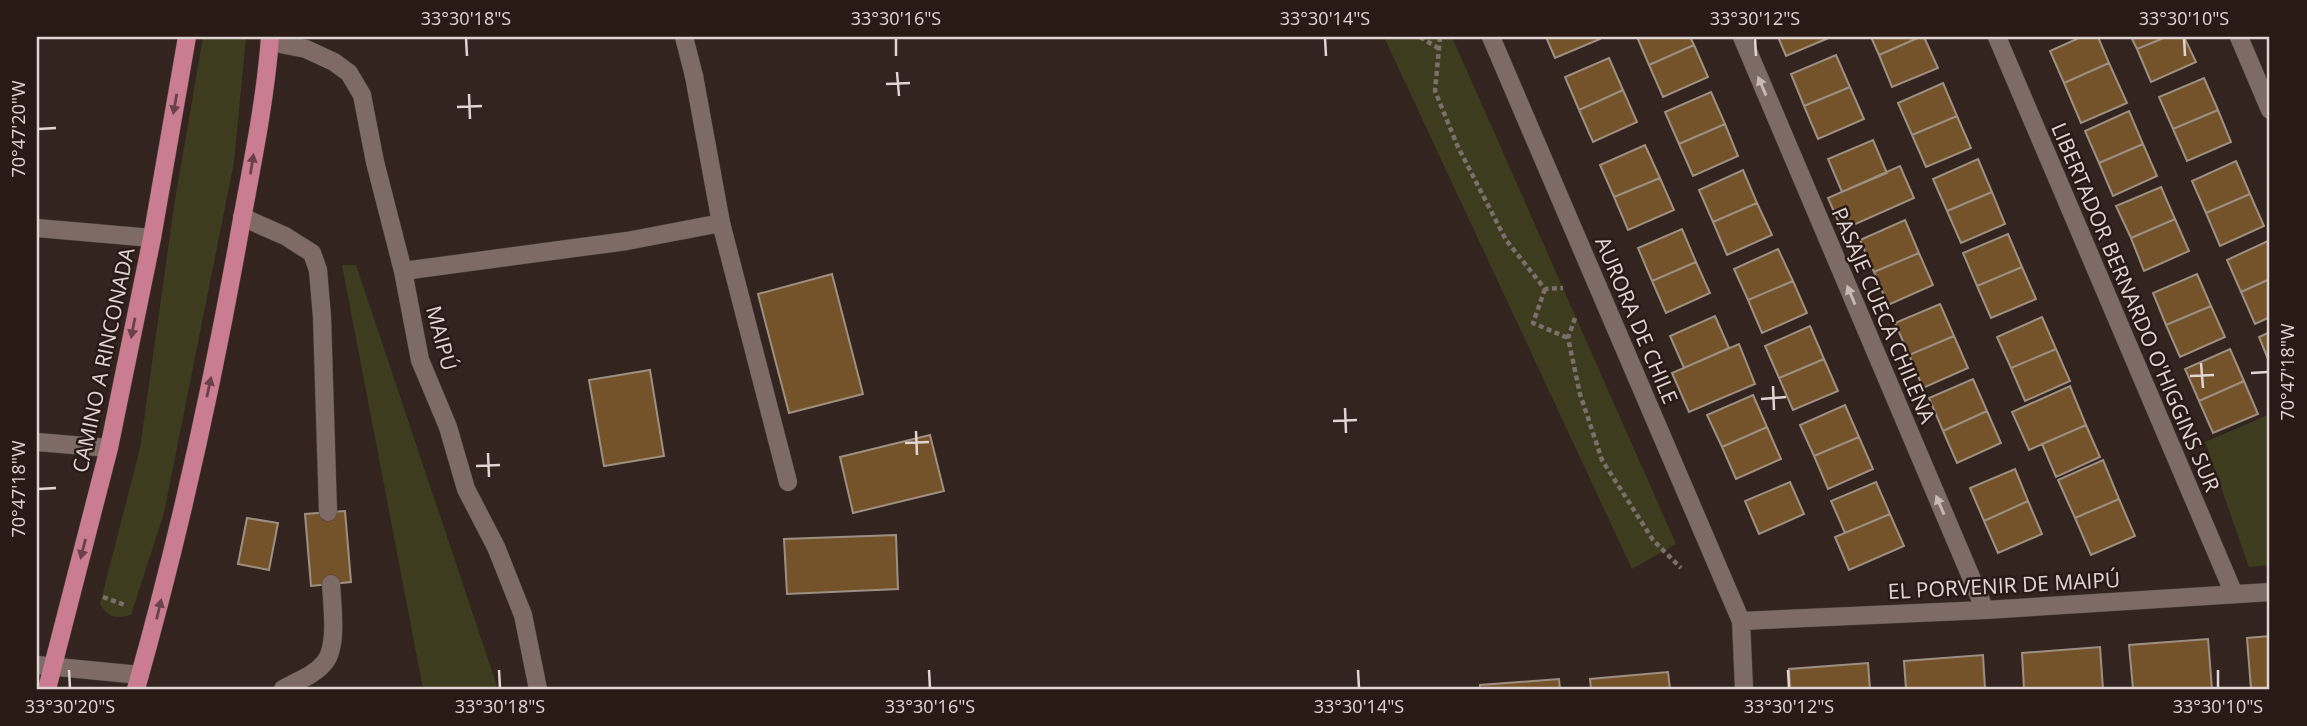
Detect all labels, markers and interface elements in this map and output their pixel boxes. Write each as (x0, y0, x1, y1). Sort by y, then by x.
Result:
text: 33°30'18"S (421, 6, 511, 30)
text: 33°30'16"S (851, 6, 941, 30)
text: 33°30'14"S (1280, 6, 1370, 30)
text: 33°30'12"S (1710, 6, 1800, 30)
text: 33°30'10"S (2139, 6, 2229, 30)
one-way arrow (1757, 75, 1768, 96)
text: 70°47'20"W (6, 80, 30, 178)
one-way arrow (169, 93, 180, 115)
street label: LIBERTADOR BERNARDO O'HIGGINS SUR (2045, 118, 2227, 496)
one-way arrow (247, 153, 258, 175)
street label: PASAJE CUECA CHILENA (1826, 203, 1942, 428)
street label: AURORA DE CHILE (1589, 232, 1685, 408)
street label: CAMINO A RINCONADA (65, 244, 141, 475)
one-way arrow (1846, 284, 1857, 305)
street label: MAIPÚ (420, 303, 464, 373)
one-way arrow (128, 317, 139, 339)
text: 70°47'18"W (2275, 323, 2299, 421)
one-way arrow (204, 376, 215, 398)
text: 70°47'18"W (6, 440, 30, 538)
one-way arrow (1934, 494, 1945, 515)
one-way arrow (77, 539, 88, 561)
street label: EL PORVENIR DE MAIPÚ (1887, 565, 2121, 605)
one-way arrow (154, 598, 165, 620)
text: 33°30'20"S (25, 694, 115, 718)
text: 33°30'18"S (455, 694, 545, 718)
text: 33°30'16"S (885, 694, 975, 718)
text: 33°30'14"S (1314, 694, 1404, 718)
text: 33°30'12"S (1744, 694, 1834, 718)
text: 33°30'10"S (2173, 694, 2263, 718)

